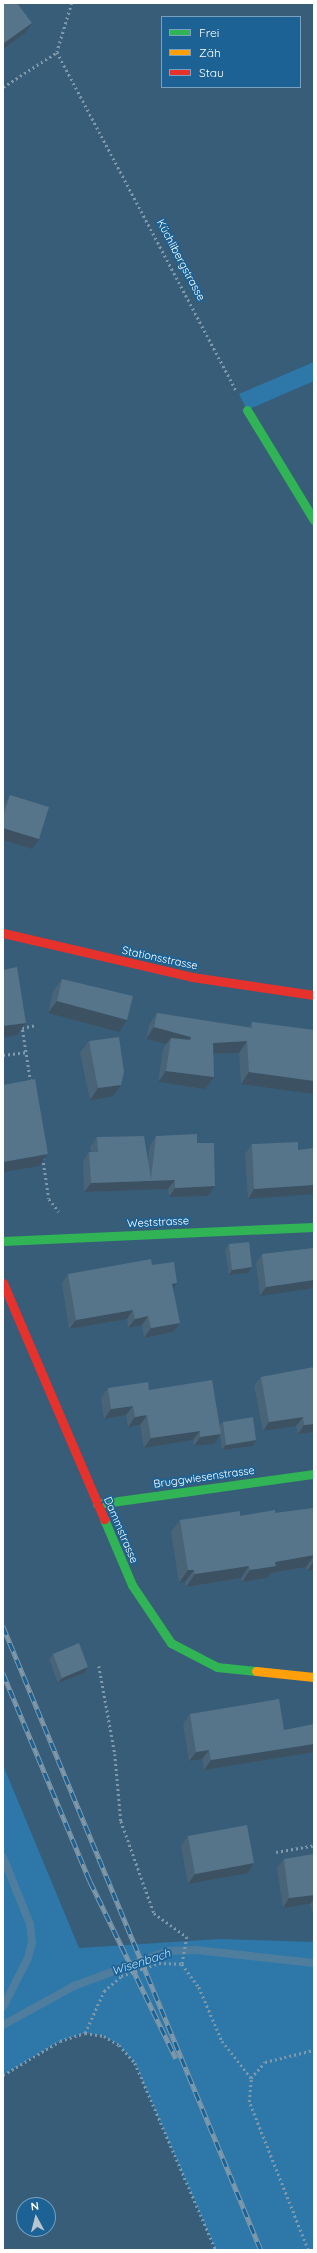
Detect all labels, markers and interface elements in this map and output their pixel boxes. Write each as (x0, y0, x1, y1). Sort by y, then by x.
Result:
legend (161, 16, 301, 88)
text: Frei (199, 25, 219, 40)
text: Zäh (199, 45, 221, 60)
text: Stau (199, 65, 224, 80)
street label: Küchlibergstrasse (154, 217, 208, 303)
street label: Stationsstrasse (121, 944, 199, 972)
street label: Weststrasse (127, 1214, 189, 1230)
street label: Bruggwiesenstrasse (153, 1463, 255, 1491)
street label: Dammstrasse (101, 1495, 141, 1565)
water label: Wisenbach (110, 1946, 172, 1978)
north arrow (16, 2197, 56, 2237)
text: N (30, 2199, 40, 2214)

